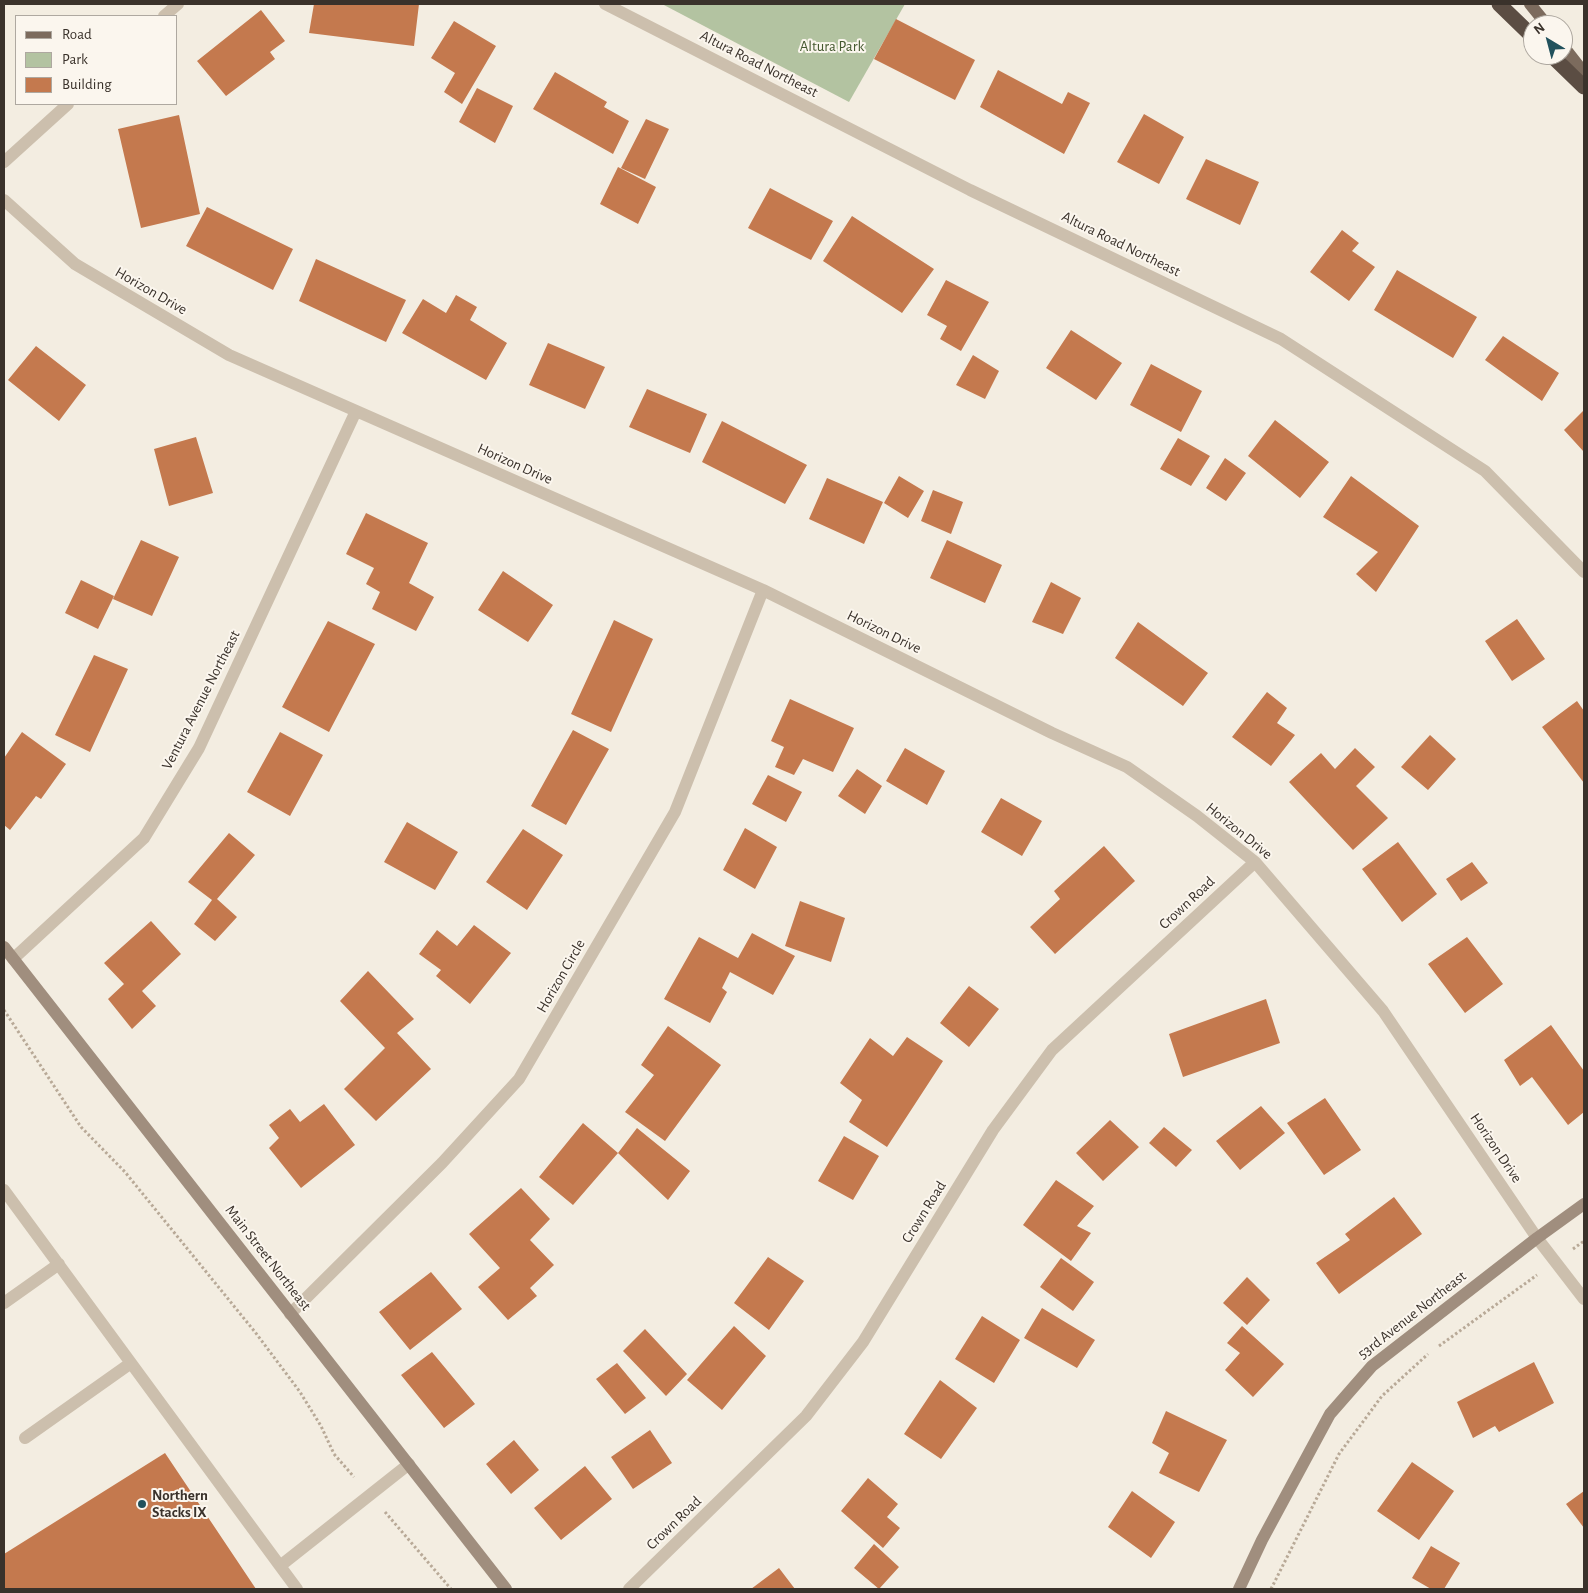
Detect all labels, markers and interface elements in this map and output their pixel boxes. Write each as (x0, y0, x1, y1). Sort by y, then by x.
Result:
legend (15, 15, 178, 105)
north arrow (1523, 15, 1573, 65)
text: N (1531, 20, 1548, 37)
text: Road (62, 27, 92, 42)
street label: Altura Road Northeast (697, 27, 821, 101)
park label: Altura Park (800, 37, 864, 55)
text: Park (62, 52, 88, 67)
text: Building (62, 77, 112, 92)
street label: Altura Road Northeast (1059, 207, 1183, 281)
street label: Horizon Drive (112, 263, 190, 319)
street label: Horizon Drive (475, 439, 555, 489)
street label: Horizon Drive (844, 606, 924, 658)
street label: Ventura Avenue Northeast (158, 627, 244, 773)
street label: Horizon Drive (1202, 799, 1276, 863)
street label: Crown Road (1155, 873, 1219, 933)
street label: Horizon Circle (533, 936, 589, 1016)
street label: Horizon Drive (1466, 1110, 1526, 1186)
street label: Crown Road (898, 1178, 950, 1246)
street label: Main Street Northeast (221, 1202, 315, 1314)
street label: 53rd Avenue Northeast (1354, 1267, 1470, 1363)
place label: Northern Stacks IX (152, 1486, 208, 1521)
street label: Crown Road (643, 1492, 705, 1554)
marker: Northern Stacks IX (136, 1498, 148, 1510)

